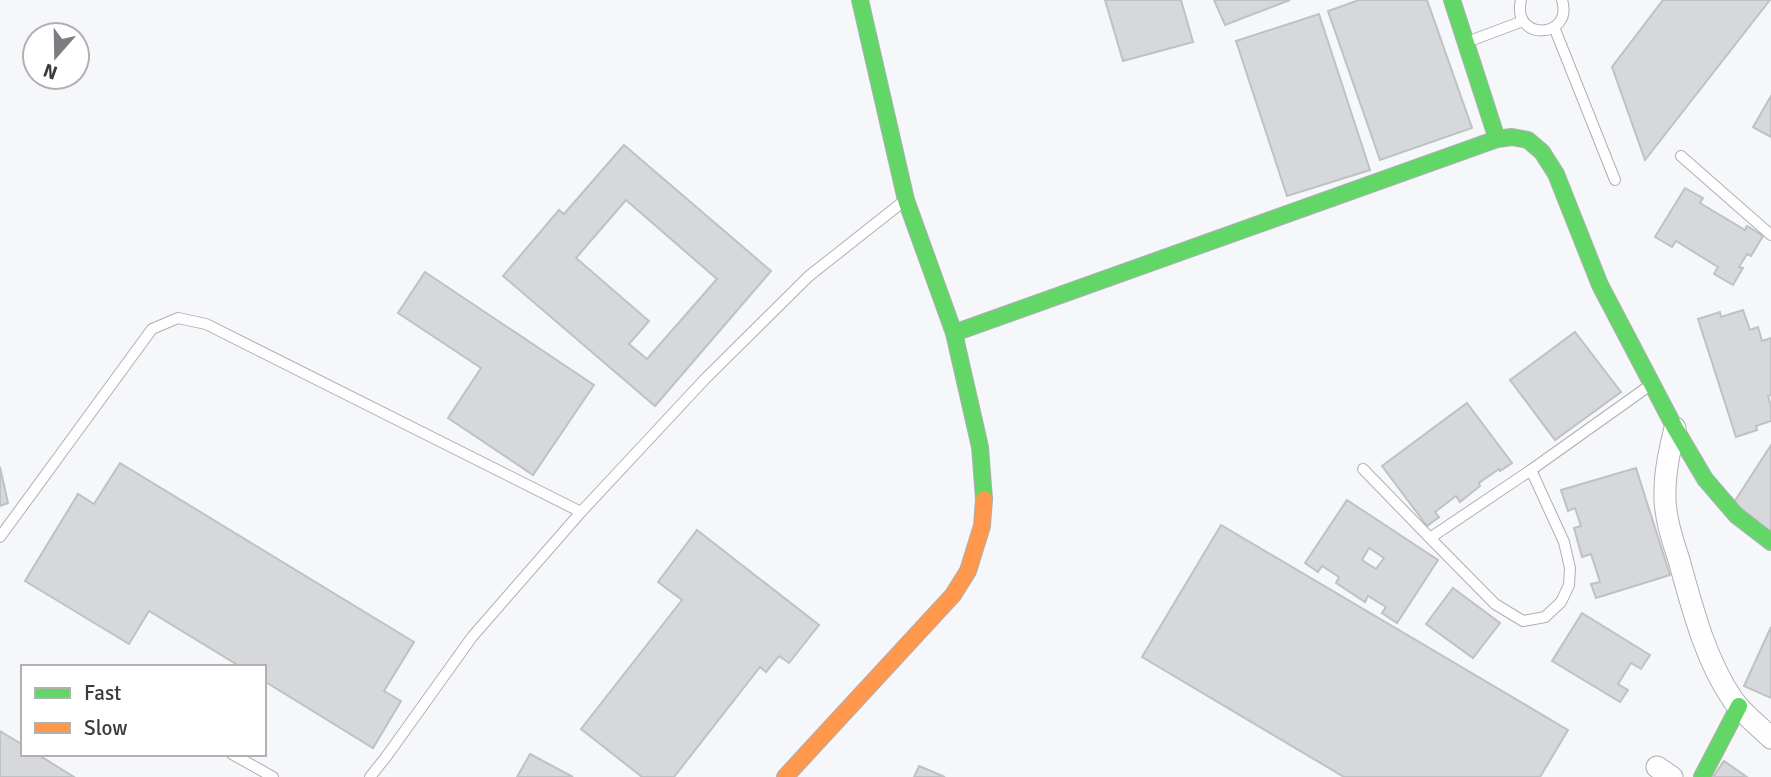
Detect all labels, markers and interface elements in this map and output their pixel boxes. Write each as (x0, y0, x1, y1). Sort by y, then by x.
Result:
north arrow (21, 21, 91, 91)
text: N (40, 57, 61, 85)
legend (21, 665, 266, 756)
text: Fast (84, 680, 121, 706)
text: Slow (84, 715, 128, 741)

